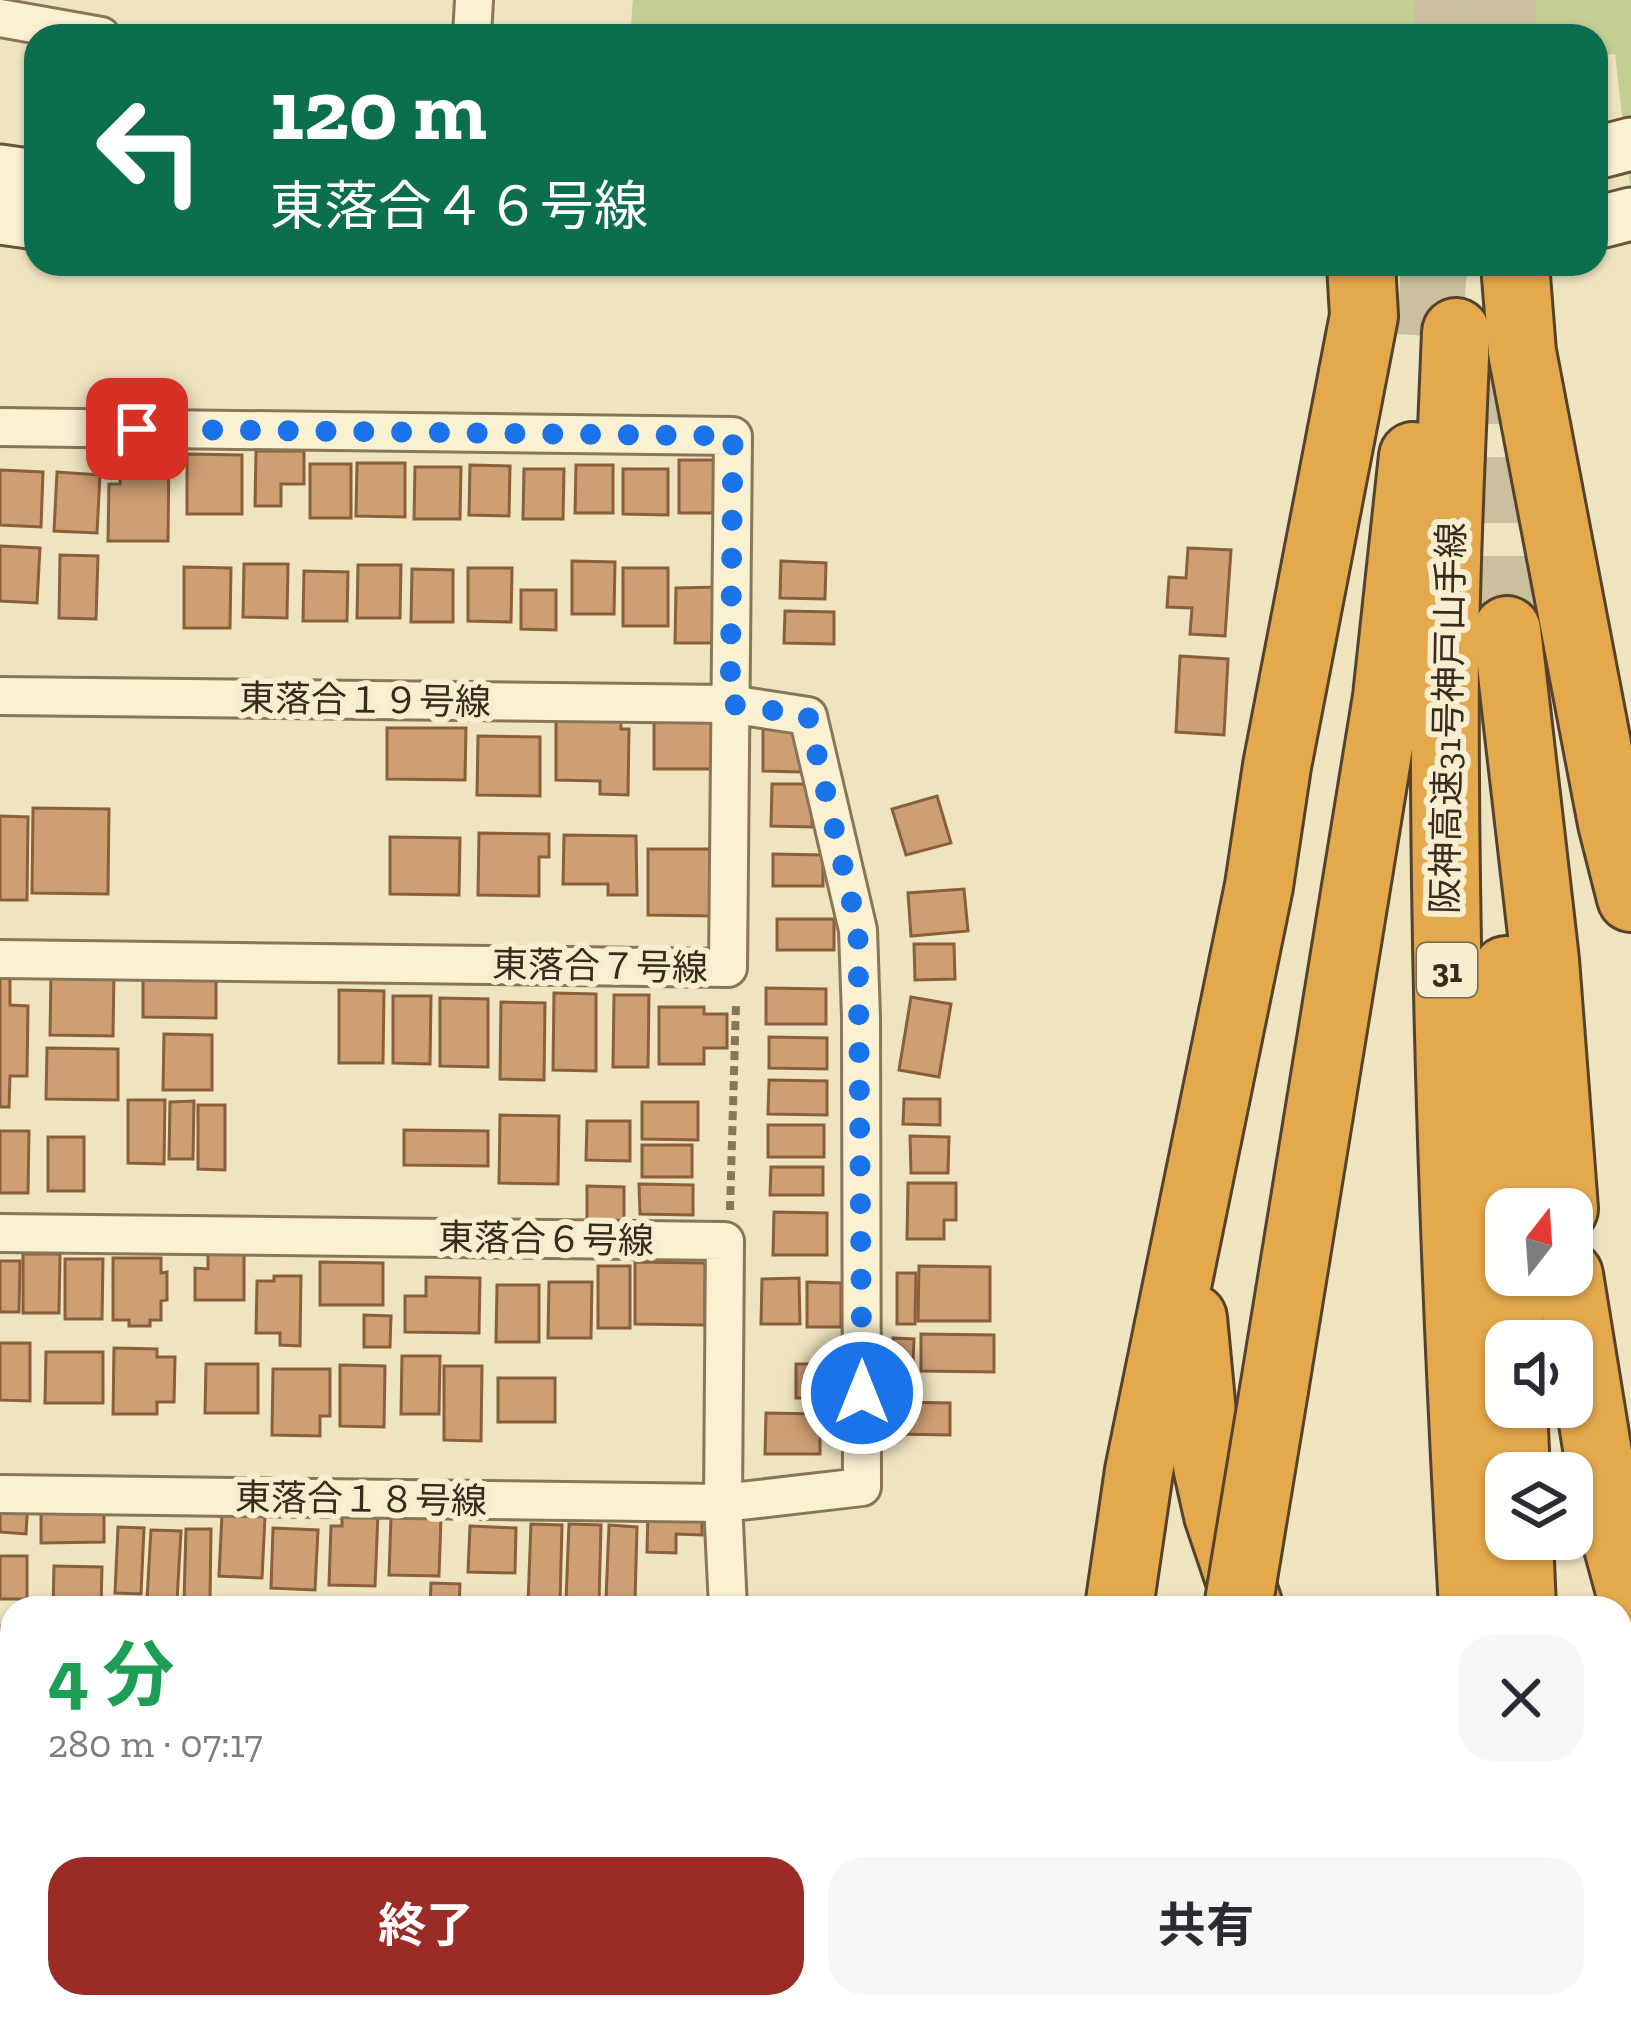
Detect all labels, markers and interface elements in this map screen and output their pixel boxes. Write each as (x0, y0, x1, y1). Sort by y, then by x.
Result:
text: 120 m (270, 60, 487, 161)
icon: left (72, 72, 228, 228)
text: 東落合４６号線 (270, 174, 648, 239)
pin (86, 378, 188, 480)
icon: arrive (104, 396, 170, 462)
street label: 阪神高速31号神戸山手線 (1423, 522, 1473, 914)
street label: 東落合１９号線 (239, 676, 491, 724)
street label: 東落合７号線 (492, 943, 708, 989)
road number: 31 (1417, 943, 1477, 997)
north arrow (1485, 1188, 1593, 1296)
map controls (1485, 1188, 1593, 1560)
street label: 東落合６号線 (438, 1216, 654, 1262)
button: sound (1485, 1320, 1593, 1428)
position arrow (799, 1330, 925, 1456)
button: layers (1485, 1452, 1593, 1560)
street label: 東落合１８号線 (235, 1475, 487, 1523)
text: 4 分 (48, 1632, 175, 1718)
button: close (1458, 1635, 1584, 1761)
text: 280 m · 07:17 (48, 1720, 263, 1767)
button: 終了 (48, 1857, 804, 1995)
button: 共有 (828, 1857, 1584, 1995)

